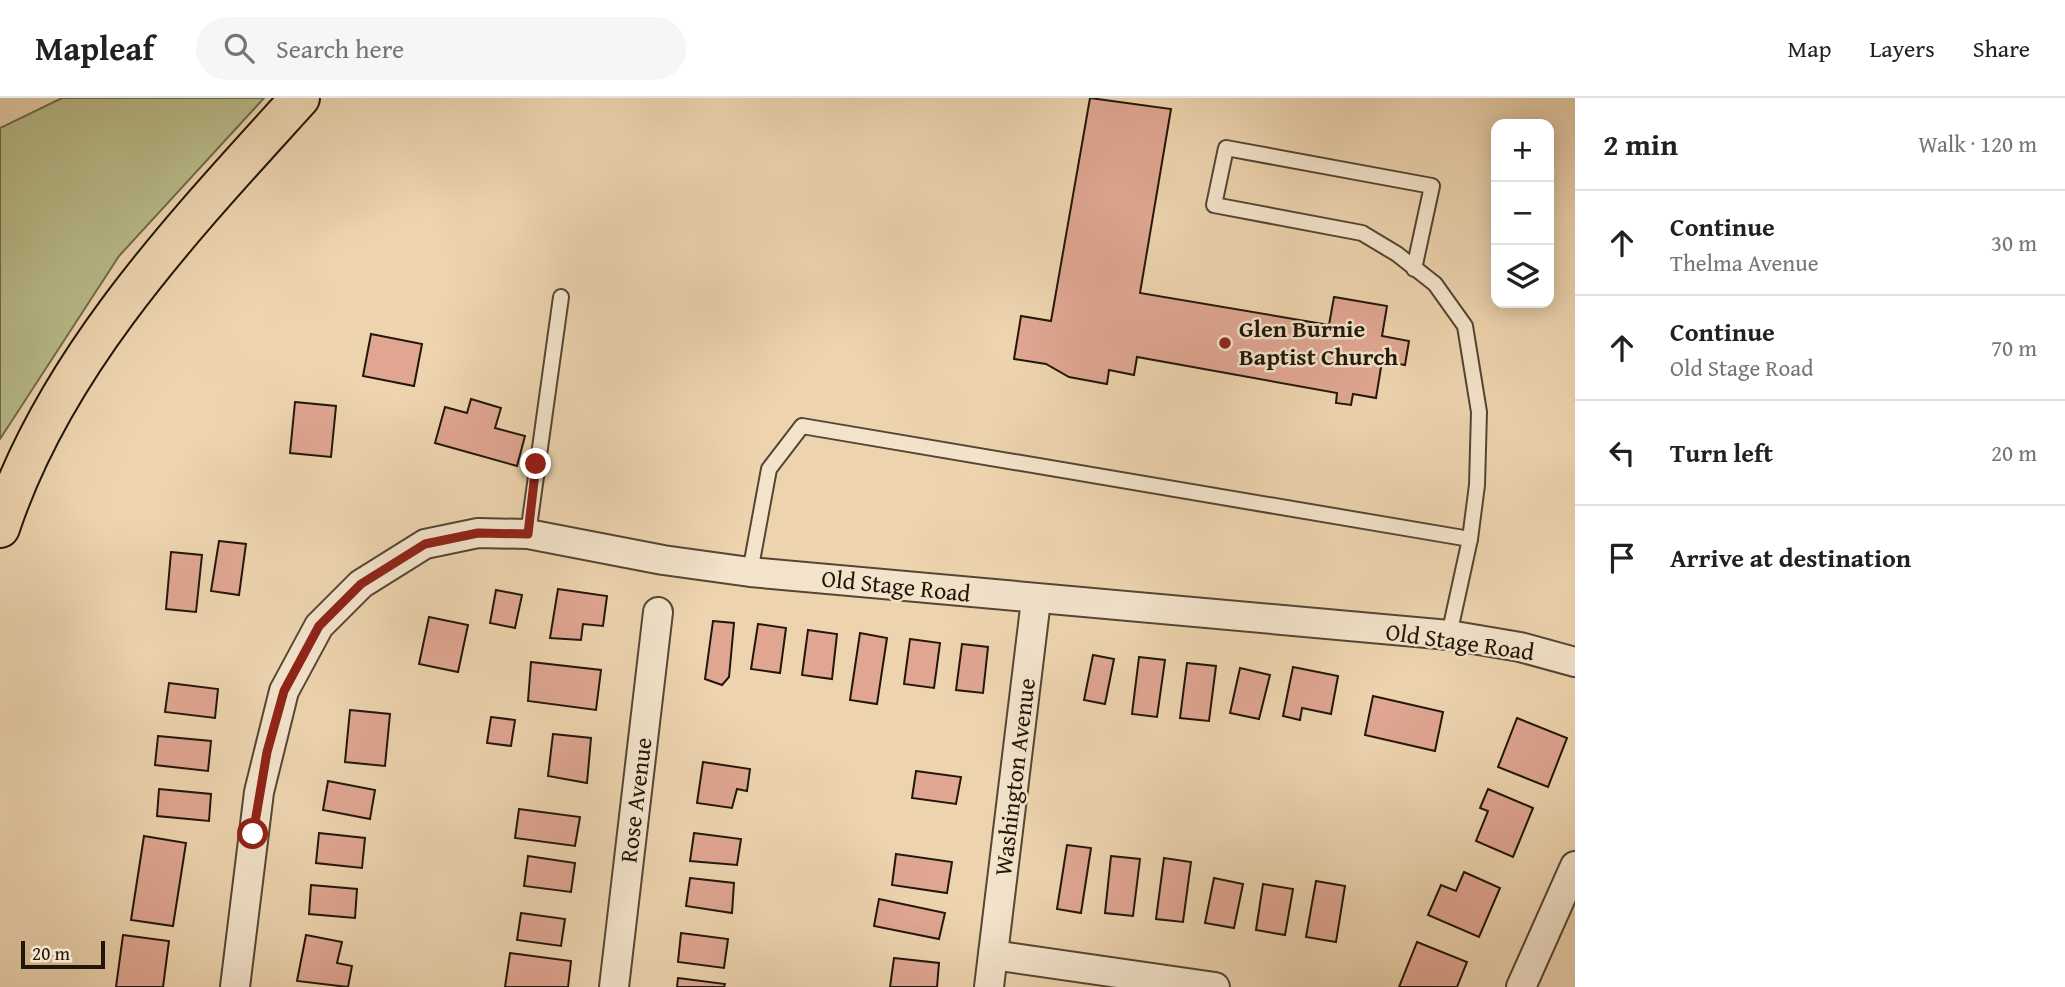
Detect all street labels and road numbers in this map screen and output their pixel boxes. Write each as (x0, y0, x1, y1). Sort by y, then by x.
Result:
street label: Old Stage Road (820, 560, 972, 611)
street label: Old Stage Road (1384, 614, 1537, 669)
street label: Washington Avenue (985, 676, 1044, 878)
street label: Rose Avenue (610, 735, 661, 865)

